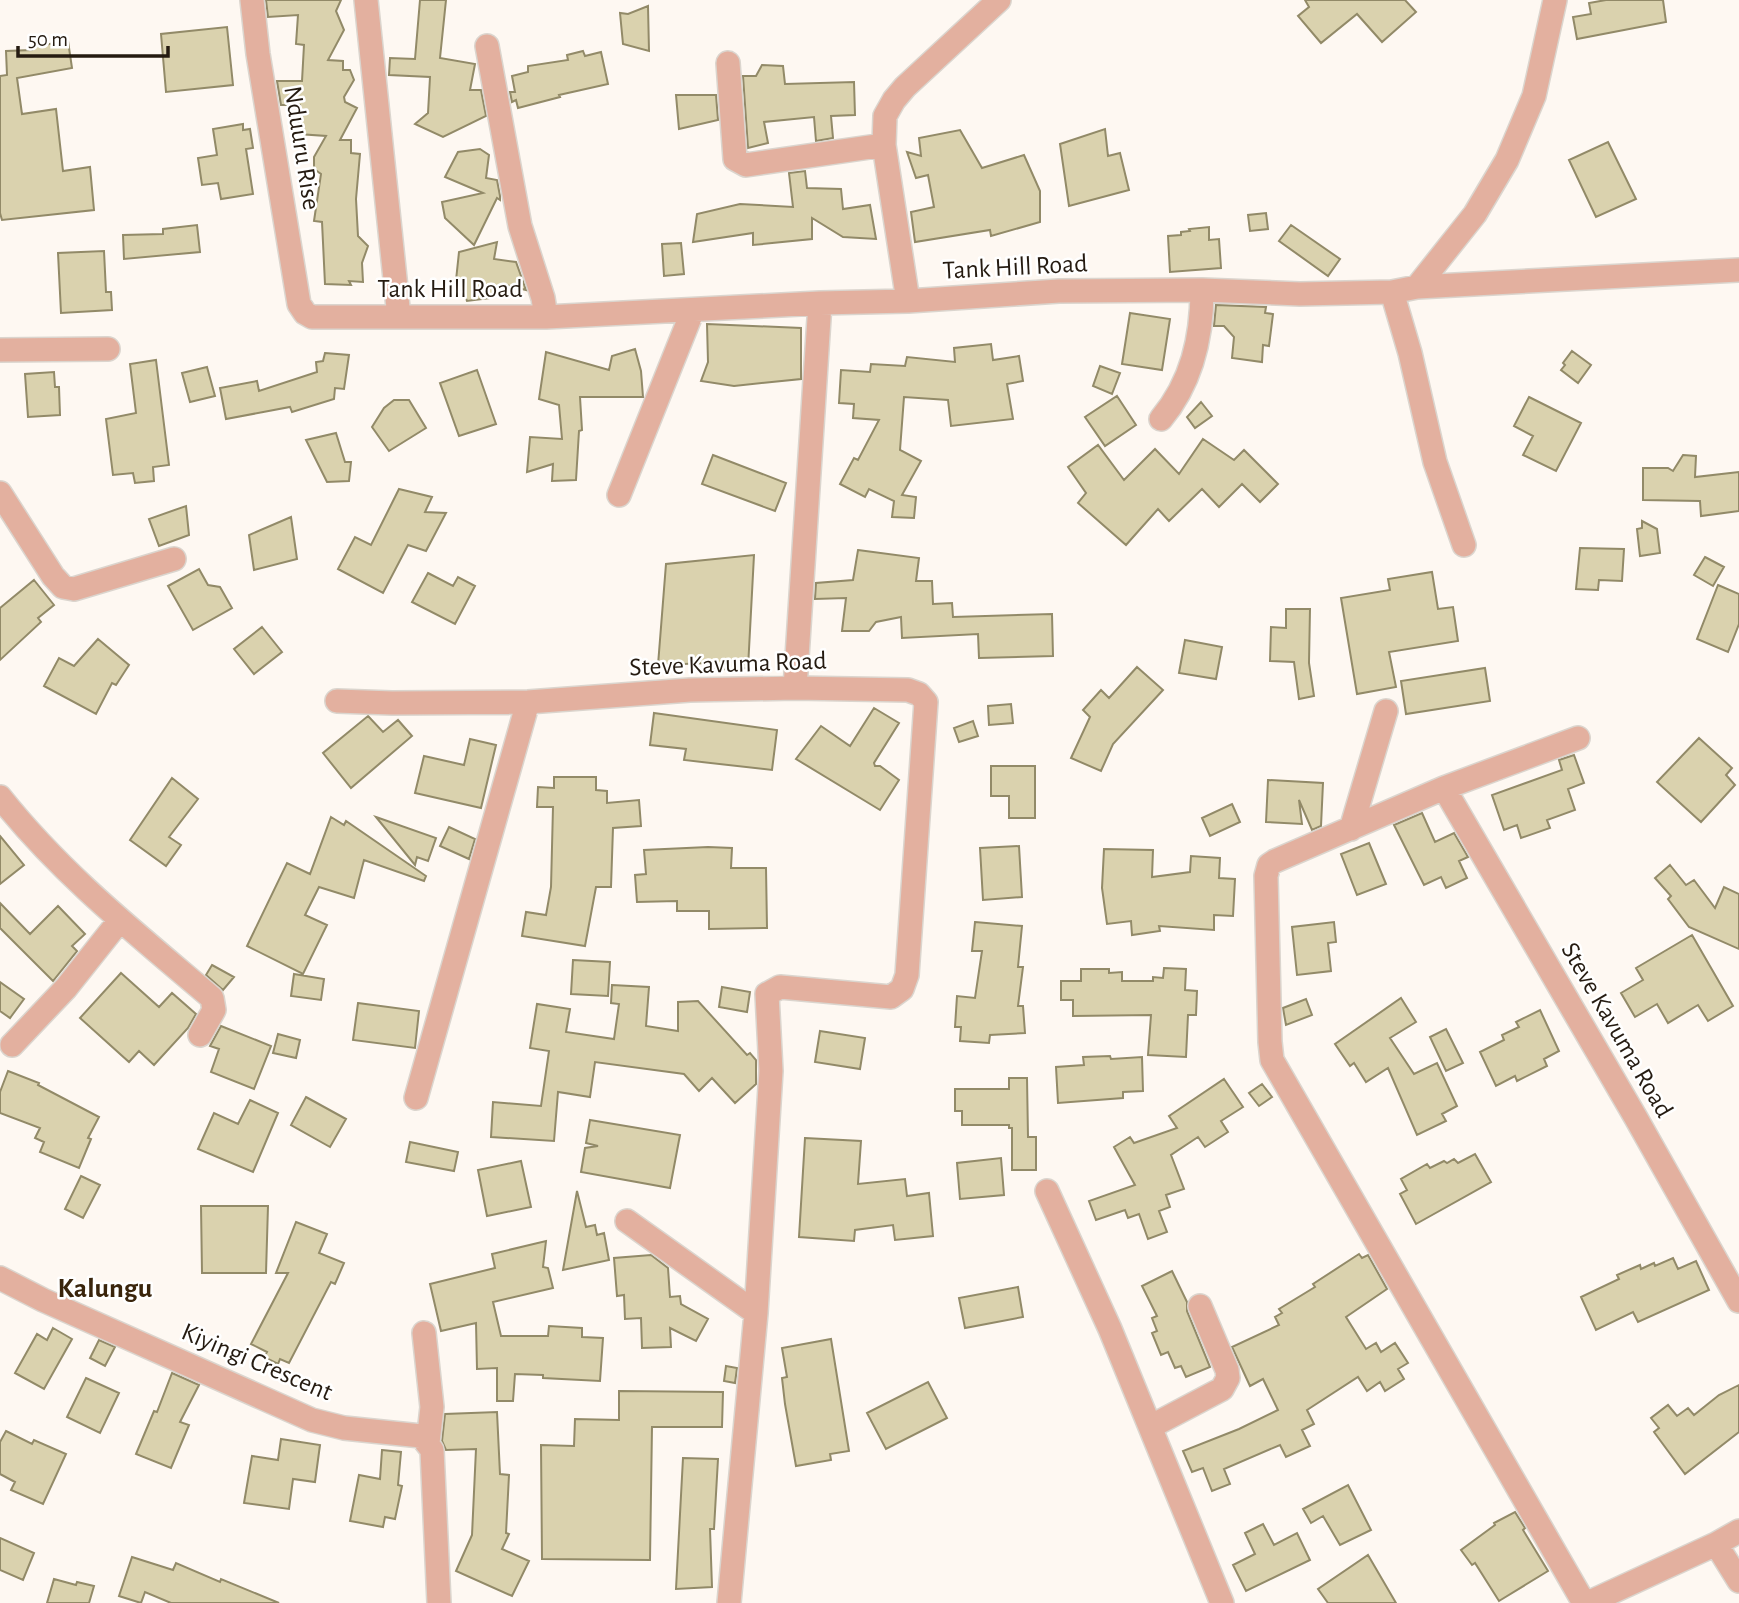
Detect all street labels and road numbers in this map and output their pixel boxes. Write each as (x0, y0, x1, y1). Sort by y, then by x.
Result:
street label: Nduuru Rise (279, 84, 325, 212)
street label: Tank Hill Road (942, 250, 1088, 284)
street label: Tank Hill Road (377, 276, 523, 302)
street label: Steve Kavuma Road (629, 648, 827, 680)
street label: Steve Kavuma Road (1556, 938, 1678, 1122)
street label: Kiyingi Crescent (178, 1319, 336, 1405)

